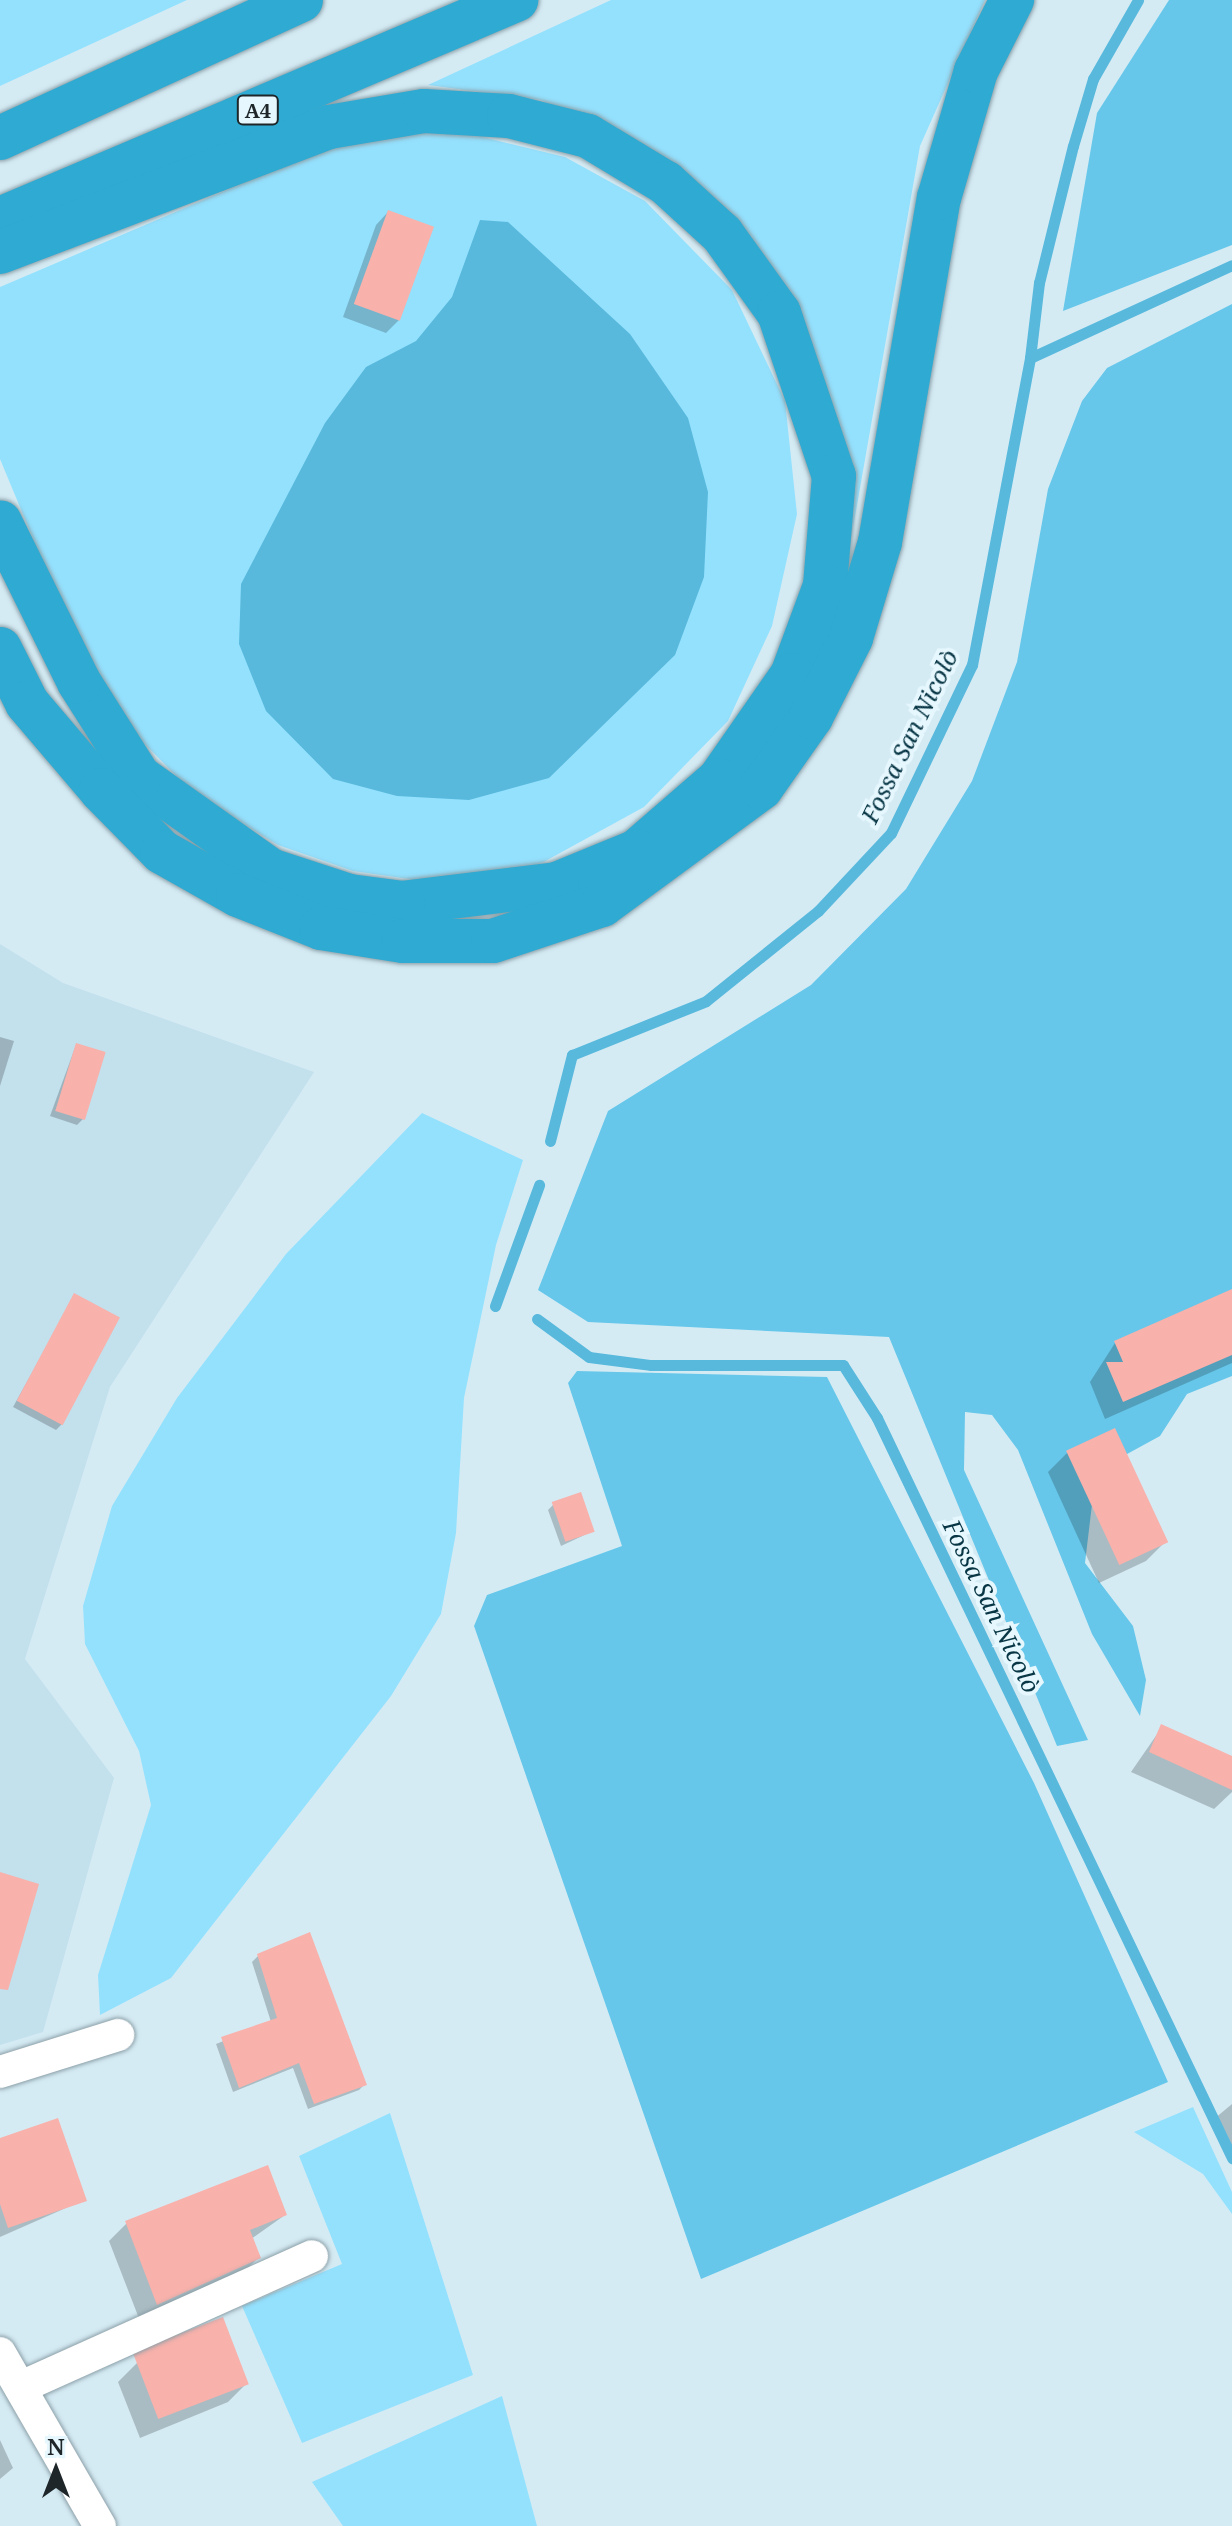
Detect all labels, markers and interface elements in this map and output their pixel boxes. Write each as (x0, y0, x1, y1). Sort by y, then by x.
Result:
road number: A4 (236, 94, 280, 126)
water label: Fossa San Nicolò (855, 645, 963, 827)
water label: Fossa San Nicolò (938, 1515, 1046, 1697)
north arrow (16, 2430, 96, 2510)
text: N (47, 2431, 65, 2461)

